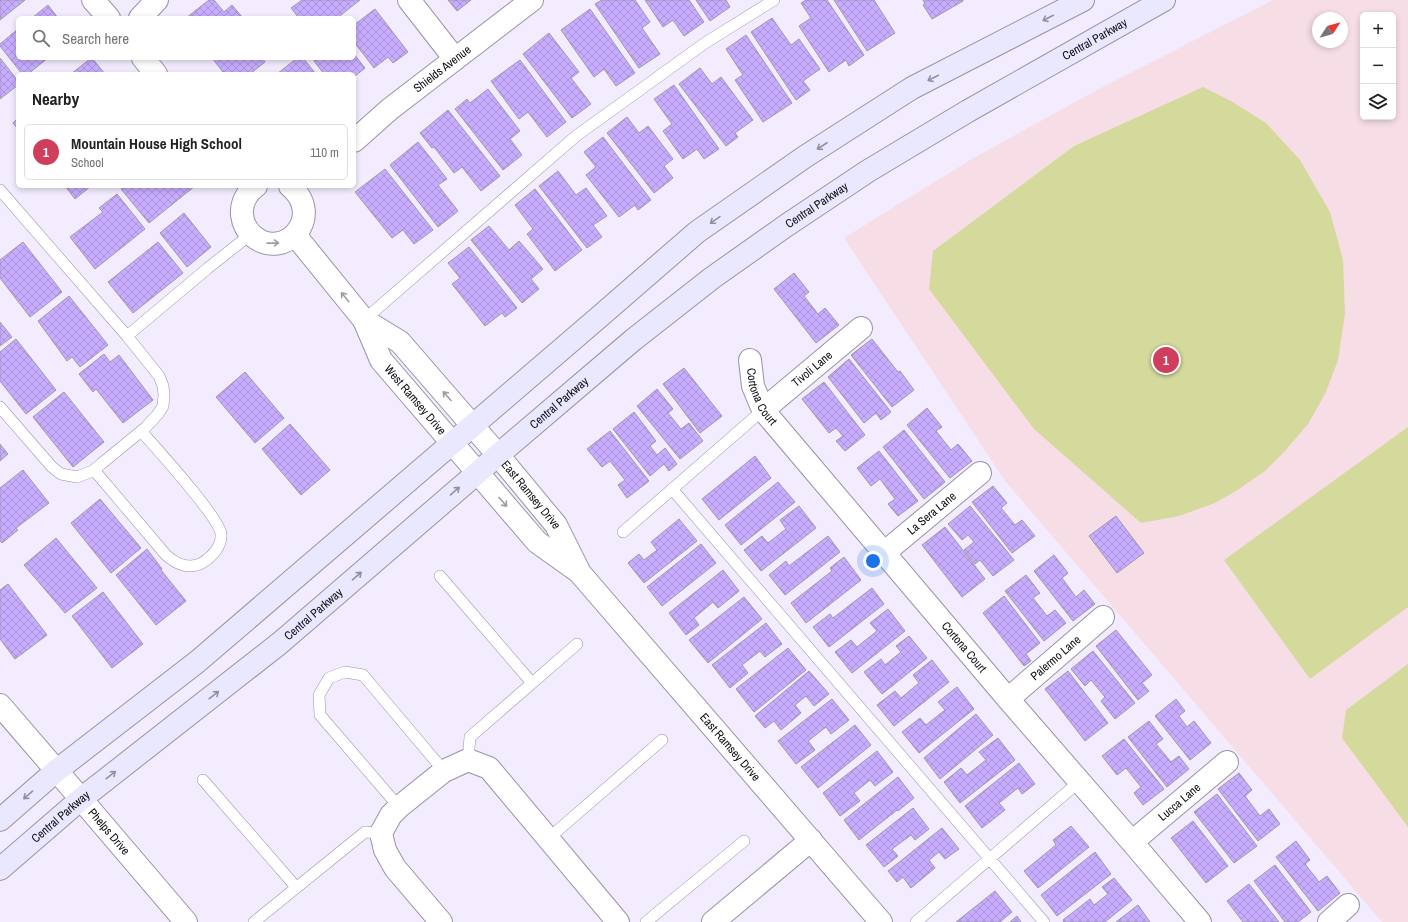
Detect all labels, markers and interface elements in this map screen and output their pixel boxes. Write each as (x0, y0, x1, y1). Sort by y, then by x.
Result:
north arrow (1312, 12, 1348, 48)
map controls (1360, 12, 1396, 120)
button: + (1360, 12, 1396, 48)
street label: Central Parkway (1059, 14, 1130, 64)
one-way arrow (1042, 15, 1054, 22)
search box (16, 16, 356, 60)
icon: search (30, 27, 52, 49)
text: Search here (62, 28, 129, 49)
street label: Shields Avenue (410, 42, 474, 96)
button: − (1360, 48, 1396, 84)
one-way arrow (927, 75, 939, 82)
button: layers (1360, 84, 1396, 120)
text: Nearby (32, 87, 79, 110)
text: Mountain House High School (71, 133, 242, 154)
one-way arrow (817, 142, 828, 150)
text: 1 (43, 144, 49, 161)
text: 110 m (310, 144, 339, 161)
text: School (71, 154, 104, 171)
street label: Central Parkway (782, 178, 851, 232)
one-way arrow (710, 216, 721, 224)
one-way arrow (267, 239, 280, 247)
one-way arrow (340, 291, 349, 302)
pin: 1 (1153, 345, 1179, 375)
street label: Tivoli Lane (788, 347, 836, 391)
street label: West Ramsey Drive (381, 361, 450, 438)
street label: Cortona Court (743, 367, 781, 429)
street label: Central Parkway (526, 373, 592, 433)
one-way arrow (442, 391, 451, 401)
street label: East Ramsey Drive (498, 457, 565, 532)
one-way arrow (450, 487, 461, 496)
street label: La Sera Lane (904, 488, 960, 538)
one-way arrow (498, 497, 507, 507)
your location (863, 551, 883, 571)
one-way arrow (352, 572, 362, 581)
street label: Central Parkway (281, 584, 346, 644)
street label: Cortona Court (938, 618, 990, 676)
street label: Palermo Lane (1027, 632, 1084, 684)
one-way arrow (208, 690, 219, 699)
street label: East Ramsey Drive (696, 710, 764, 784)
one-way arrow (106, 771, 117, 779)
street label: Lucca Lane (1155, 780, 1204, 825)
street label: Central Parkway (28, 787, 93, 846)
one-way arrow (23, 791, 33, 800)
street label: Phelps Drive (85, 805, 133, 858)

